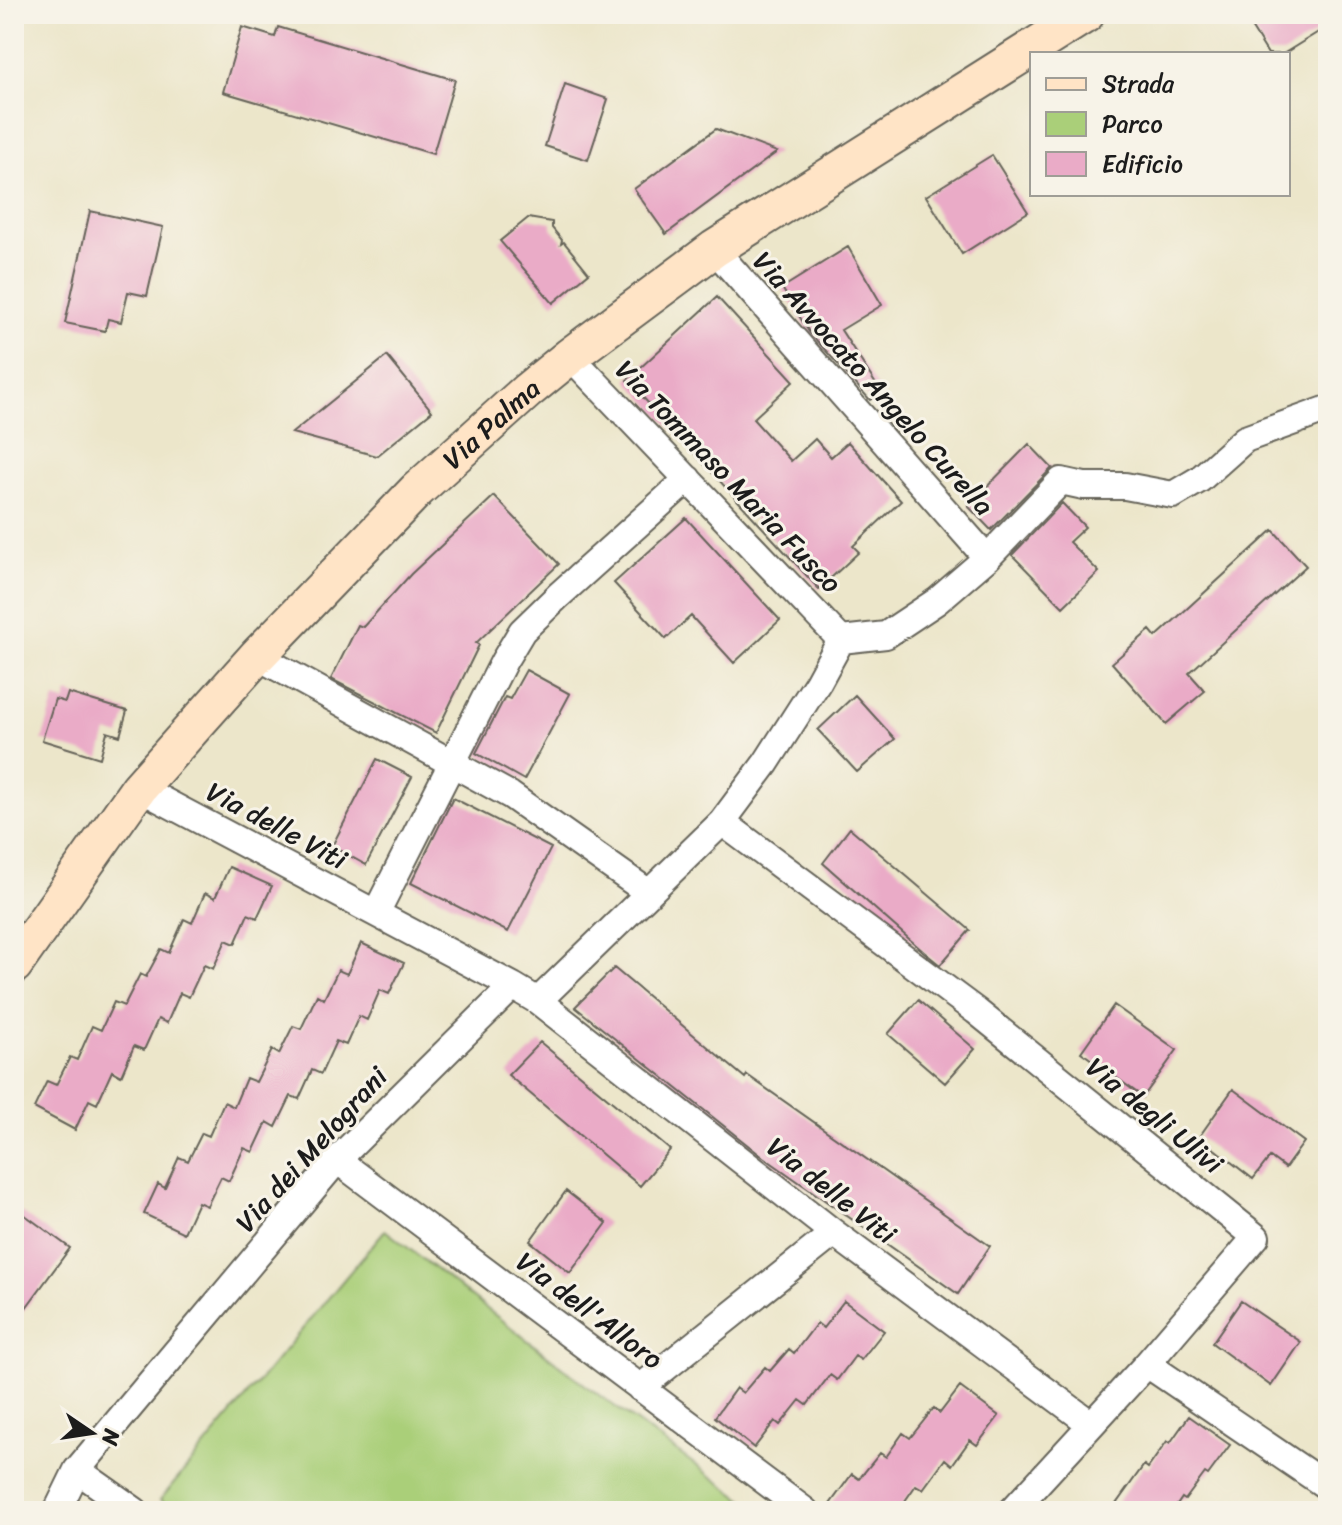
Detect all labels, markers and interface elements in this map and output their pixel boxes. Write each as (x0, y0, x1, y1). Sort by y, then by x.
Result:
legend (1030, 52, 1290, 196)
text: Strada (1102, 63, 1175, 105)
text: Parco (1102, 103, 1163, 145)
text: Edificio (1102, 143, 1183, 185)
street label: Via Avvocato Angelo Curella (740, 239, 1007, 527)
street label: Via Tommaso Maria Fusco (603, 348, 854, 605)
street label: Via Palma (431, 365, 552, 482)
street label: Via delle Viti (197, 768, 357, 884)
street label: Via degli Ulivi (1075, 1044, 1236, 1187)
street label: Via dei Melograni (223, 1054, 401, 1244)
street label: Via delle Viti (756, 1124, 909, 1258)
street label: Via dell'Alloro (505, 1238, 674, 1383)
north arrow (52, 1393, 132, 1473)
text: N (90, 1425, 132, 1450)

